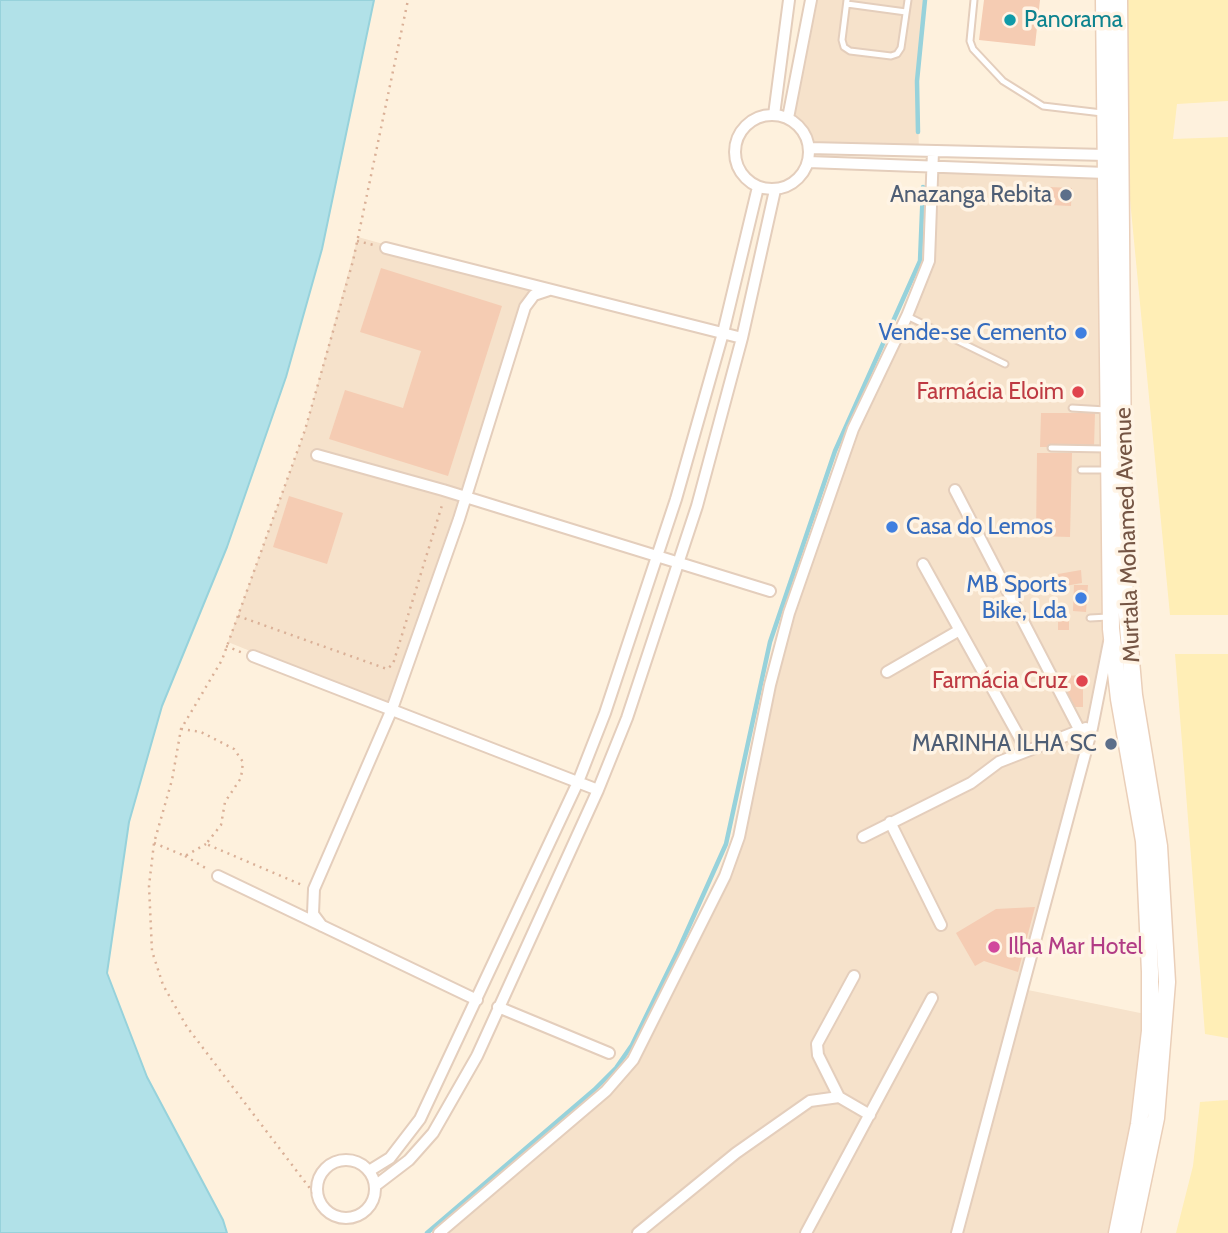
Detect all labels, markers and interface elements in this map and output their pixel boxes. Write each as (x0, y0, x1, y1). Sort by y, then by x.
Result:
place label: Panorama (1024, 6, 1123, 34)
marker: Panorama (1002, 12, 1018, 28)
place label: Anazanga Rebita (890, 181, 1052, 209)
marker: Anazanga Rebita (1058, 187, 1074, 203)
place label: Vende-se Cemento (878, 319, 1067, 347)
marker: Vende-se Cemento (1073, 325, 1089, 341)
place label: Farmácia Eloim (916, 378, 1064, 406)
marker: Farmácia Eloim (1070, 384, 1086, 400)
street label: Murtala Mohamed Avenue (1110, 407, 1146, 663)
place label: Casa do Lemos (906, 513, 1053, 541)
marker: Casa do Lemos (884, 519, 900, 535)
place label: MB Sports Bike, Lda (966, 571, 1067, 625)
marker: MB Sports Bike, Lda (1073, 590, 1089, 606)
place label: Farmácia Cruz (932, 667, 1068, 695)
marker: Farmácia Cruz (1074, 673, 1090, 689)
place label: MARINHA ILHA SC (912, 730, 1097, 758)
marker: MARINHA ILHA SC (1103, 736, 1119, 752)
place label: Ilha Mar Hotel (1008, 933, 1143, 961)
marker: Ilha Mar Hotel (986, 939, 1002, 955)

